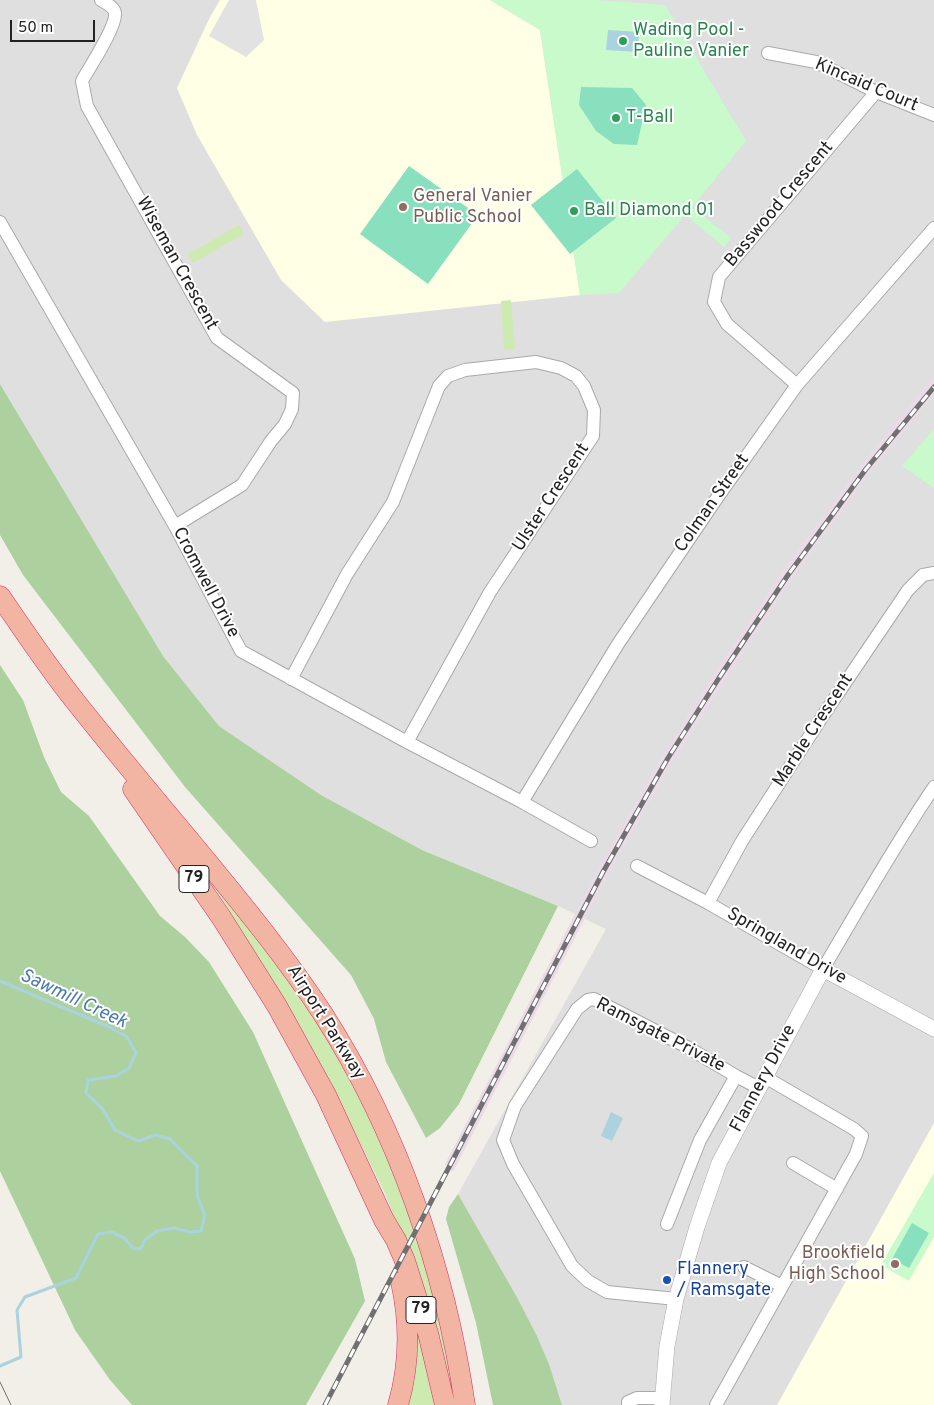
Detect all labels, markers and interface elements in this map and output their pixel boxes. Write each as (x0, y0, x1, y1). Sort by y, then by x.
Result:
scale bar (12, 10, 98, 42)
text: 50 m (18, 19, 53, 38)
place label: Wading Pool - Pauline Vanier (633, 20, 749, 62)
marker: Wading Pool - Pauline Vanier (617, 35, 629, 47)
street label: Kincaid Court (811, 55, 921, 117)
place label: T-Ball (626, 107, 673, 129)
marker: T-Ball (610, 112, 622, 124)
street label: Basswood Crescent (721, 138, 839, 272)
place label: General Vanier Public School (413, 186, 532, 228)
street label: Wiseman Crescent (130, 194, 222, 334)
place label: Ball Diamond 01 (584, 200, 714, 222)
marker: General Vanier Public School (397, 201, 409, 213)
marker: Ball Diamond 01 (568, 205, 580, 217)
street label: Ulster Crescent (509, 440, 595, 556)
street label: Colman Street (671, 451, 755, 557)
street label: Cromwell Drive (167, 524, 243, 642)
street label: Marble Crescent (769, 670, 859, 792)
road number: 79 (179, 866, 209, 892)
street label: Springland Drive (722, 904, 850, 990)
street label: Airport Parkway (281, 962, 369, 1084)
water label: Sawmill Creek (16, 965, 130, 1035)
street label: Ramsgate Private (592, 994, 728, 1078)
street label: Flannery Drive (727, 1022, 801, 1136)
place label: Brookfield High School (788, 1243, 885, 1286)
marker: Brookfield High School (889, 1258, 901, 1270)
place label: Flannery / Ramsgate (677, 1259, 771, 1302)
marker: Flannery / Ramsgate (661, 1274, 673, 1286)
road number: 79 (406, 1296, 436, 1324)

